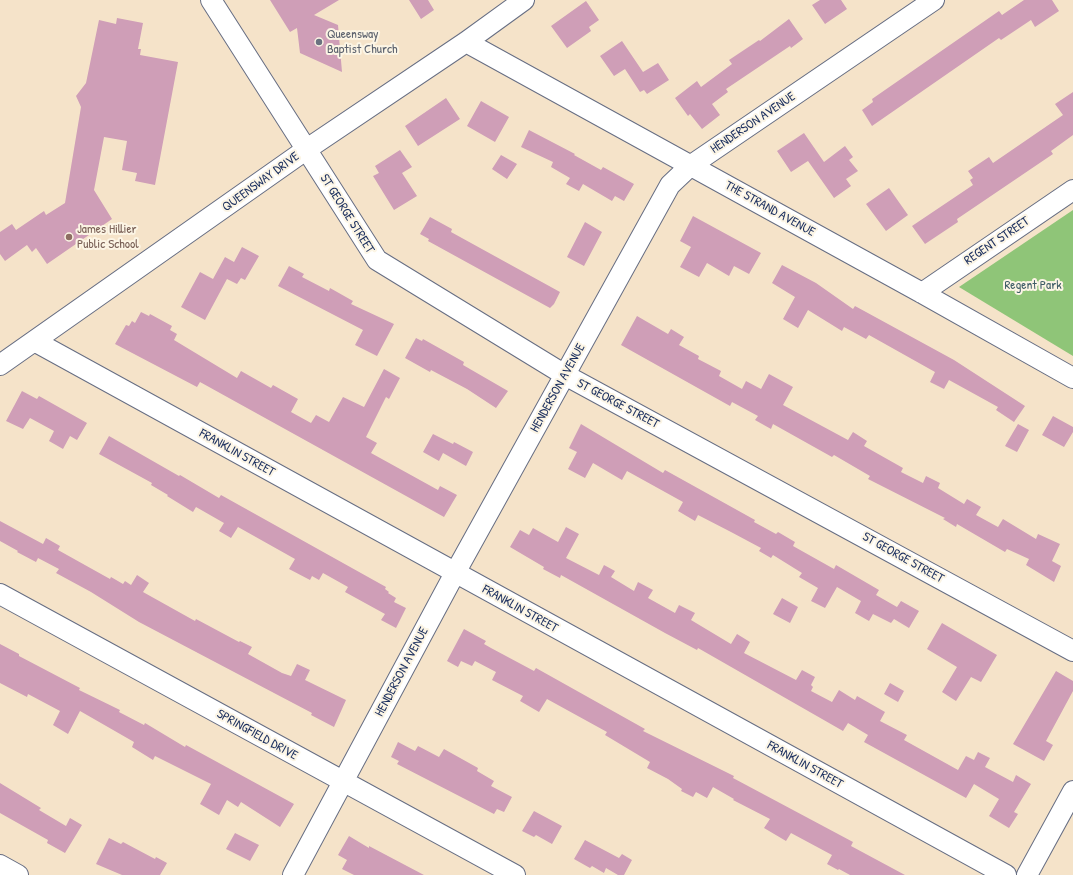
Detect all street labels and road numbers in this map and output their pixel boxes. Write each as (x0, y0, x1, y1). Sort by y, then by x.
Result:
street label: HENDERSON AVENUE (708, 89, 798, 157)
street label: QUEENSWAY DRIVE (219, 149, 303, 215)
street label: ST GEORGE STREET (316, 171, 378, 257)
street label: THE STRAND AVENUE (722, 178, 818, 240)
street label: REGENT STREET (961, 214, 1033, 268)
street label: HENDERSON AVENUE (527, 341, 589, 435)
street label: ST GEORGE STREET (574, 376, 662, 432)
street label: FRANKLIN STREET (196, 426, 278, 480)
street label: ST GEORGE STREET (860, 529, 946, 587)
street label: FRANKLIN STREET (479, 582, 561, 636)
street label: HENDERSON AVENUE (372, 625, 432, 719)
street label: SPRINGFIELD DRIVE (214, 706, 300, 764)
street label: FRANKLIN STREET (764, 738, 846, 792)

